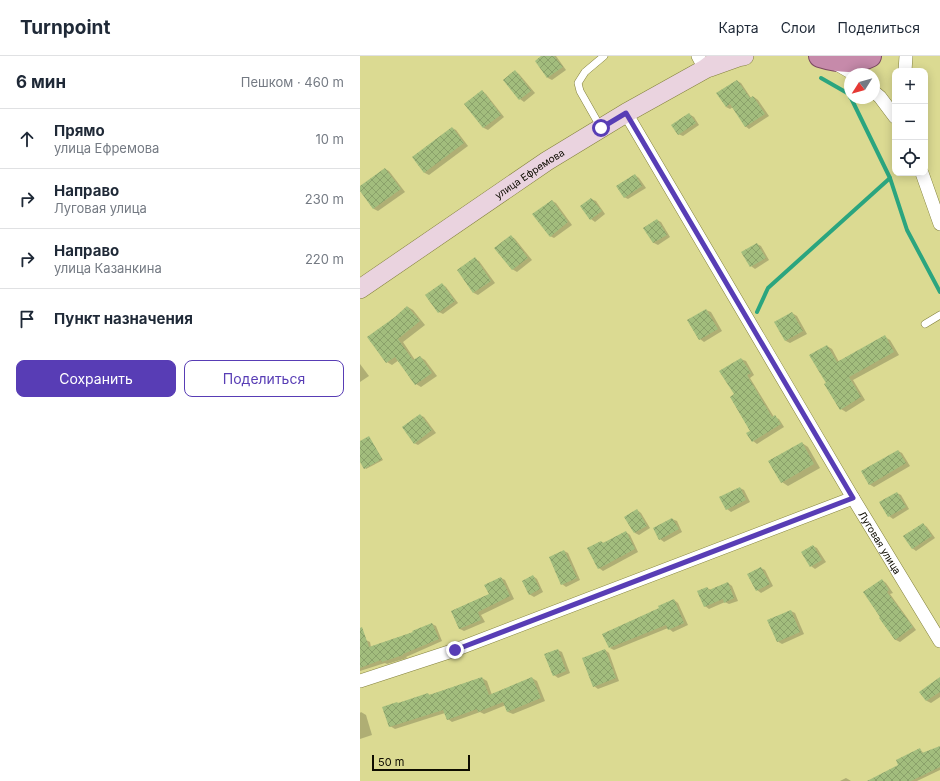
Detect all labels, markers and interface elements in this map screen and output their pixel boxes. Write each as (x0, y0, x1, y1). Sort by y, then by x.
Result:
text: Turnpoint (20, 16, 110, 39)
text: Карта (718, 19, 759, 36)
text: Слои (781, 19, 816, 36)
text: Поделиться (838, 19, 920, 36)
north arrow (844, 68, 880, 104)
map controls (892, 68, 928, 176)
button: + (892, 68, 928, 104)
text: 6 мин (16, 72, 66, 92)
text: Пешком · 460 m (241, 74, 344, 90)
button: − (892, 104, 928, 140)
route start (592, 119, 610, 137)
text: Прямо (54, 121, 105, 140)
icon: ahead (16, 128, 38, 150)
text: 10 m (315, 131, 344, 147)
text: улица Ефремова (54, 140, 159, 156)
button: locate (892, 140, 928, 176)
street label: улица Ефремова (492, 146, 566, 201)
text: Направо (54, 181, 119, 200)
icon: right (16, 188, 38, 210)
text: 230 m (305, 191, 344, 207)
text: Луговая улица (54, 200, 147, 216)
text: Направо (54, 241, 119, 260)
icon: right (16, 248, 38, 270)
text: 220 m (305, 251, 344, 267)
text: улица Казанкина (54, 260, 162, 276)
icon: arrive (16, 308, 38, 330)
text: Пункт назначения (54, 309, 193, 328)
button: Сохранить (16, 360, 176, 397)
button: Поделиться (184, 360, 344, 397)
street label: Луговая улица (856, 509, 904, 576)
route end (446, 641, 464, 659)
scale bar (372, 753, 470, 772)
text: 50 m (378, 755, 404, 769)

